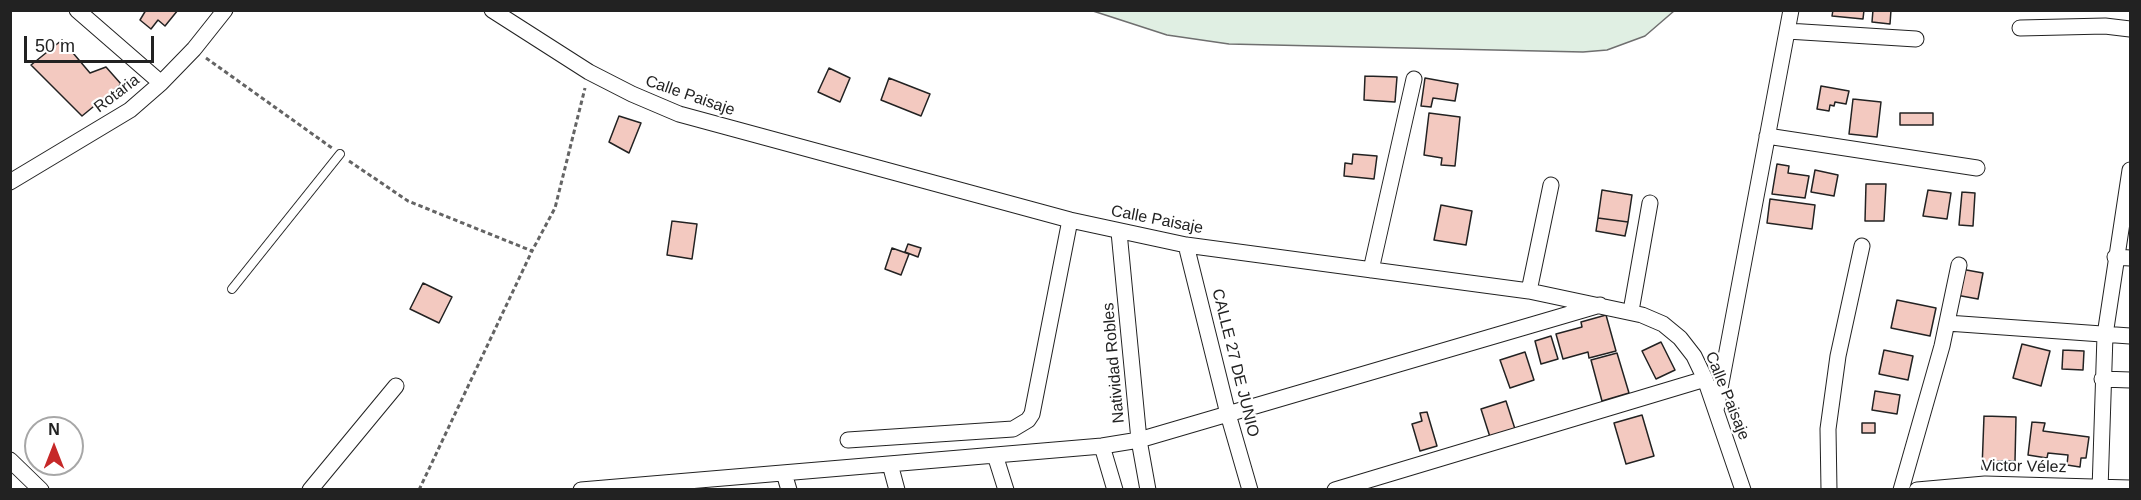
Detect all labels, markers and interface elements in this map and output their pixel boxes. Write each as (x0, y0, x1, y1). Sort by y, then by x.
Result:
scale bar (27, 24, 158, 62)
text: 50 m (35, 36, 75, 56)
street label: Rotaria (91, 71, 143, 117)
street label: Calle Paisaje (643, 72, 737, 120)
street label: Calle Paisaje (1109, 202, 1205, 238)
street label: CALLE 27 DE JUNIO (1207, 287, 1263, 439)
street label: Natividad Robles (1099, 302, 1129, 424)
street label: Calle Paisaje (1701, 349, 1753, 443)
north arrow (24, 416, 84, 476)
text: N (48, 421, 60, 438)
street label: Victor Vélez (1981, 457, 2067, 477)

